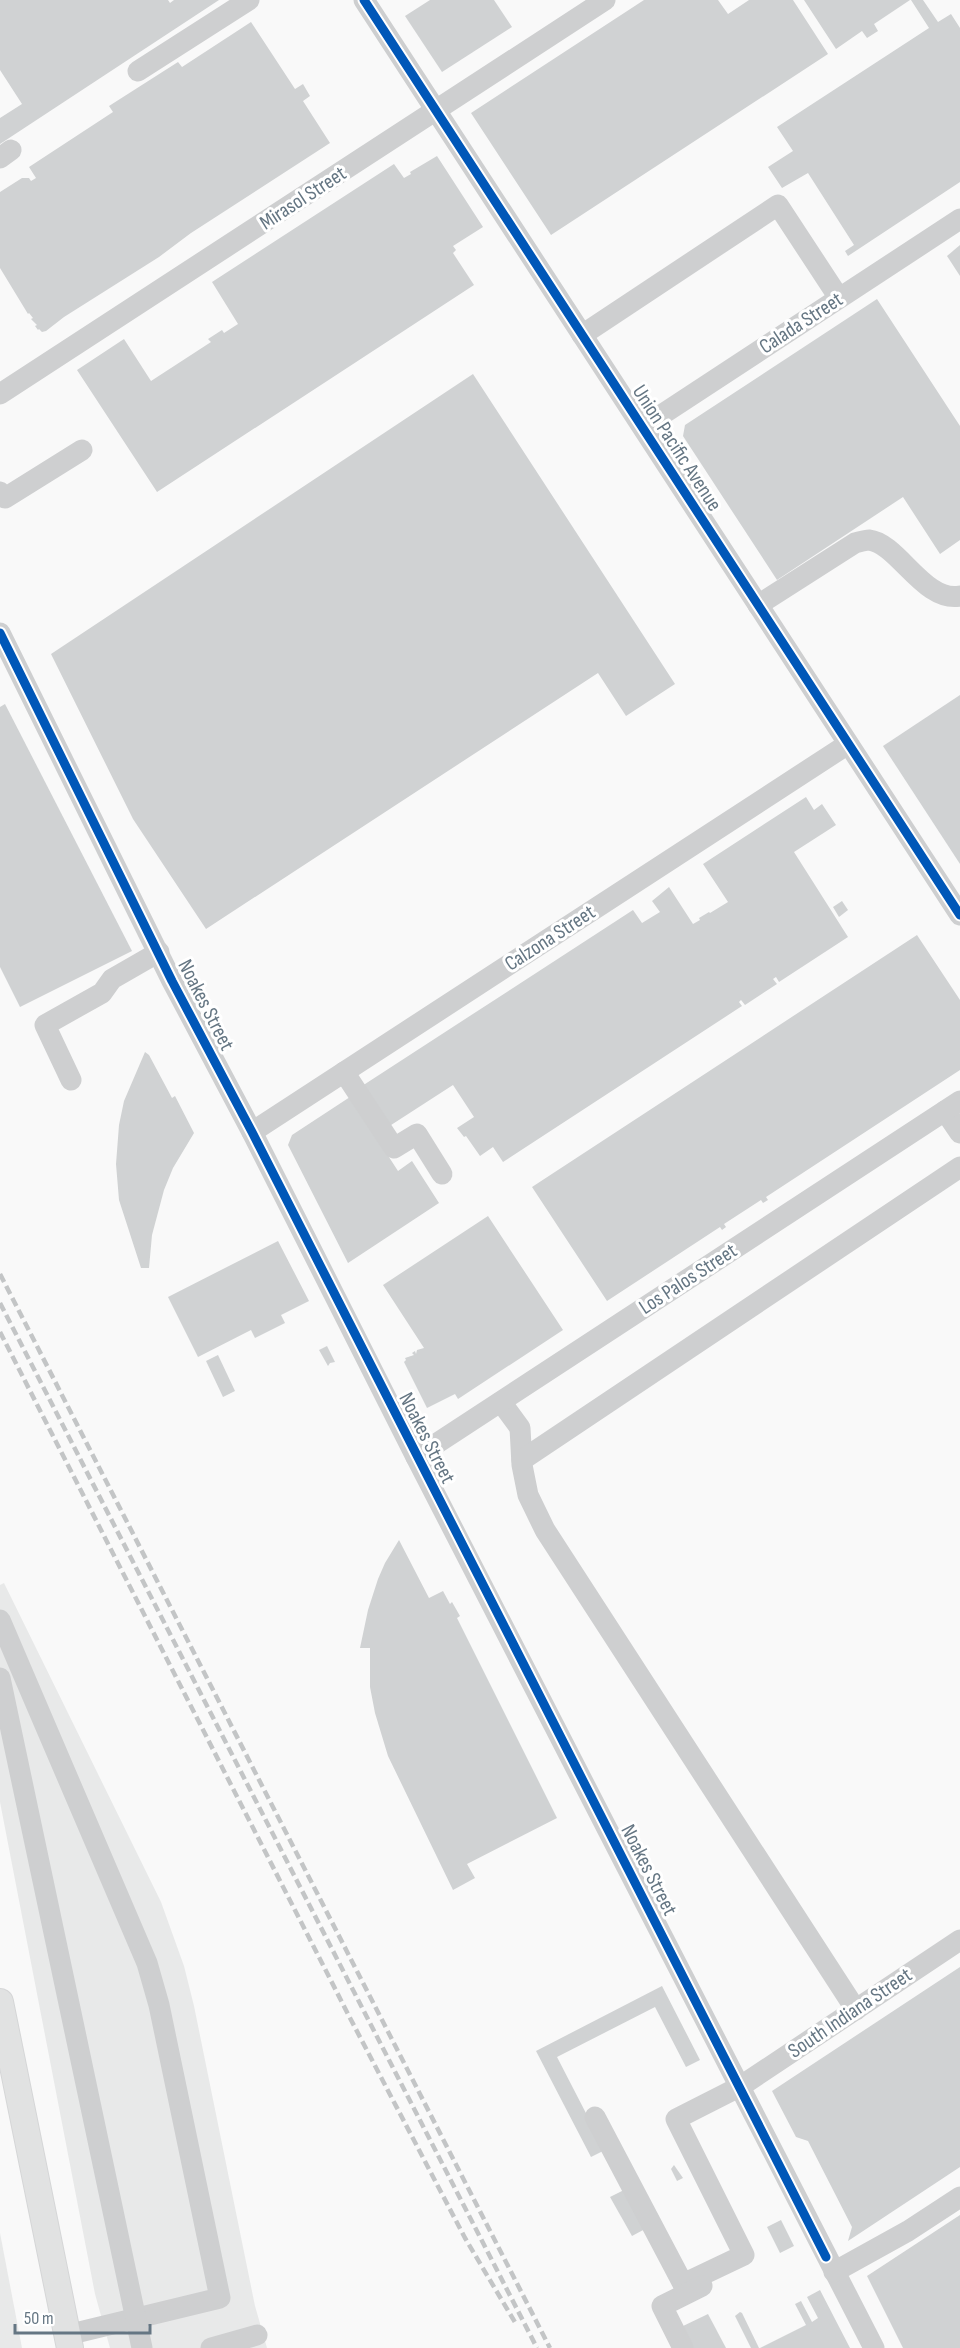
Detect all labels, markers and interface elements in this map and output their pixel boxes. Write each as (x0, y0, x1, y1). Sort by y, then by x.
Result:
street label: Mirasol Street (255, 161, 351, 235)
street label: Calada Street (755, 287, 847, 359)
street label: Union Pacific Avenue (627, 380, 727, 516)
street label: Calzona Street (500, 900, 600, 976)
street label: Noakes Street (172, 955, 240, 1055)
street label: Los Palos Street (634, 1238, 742, 1320)
street label: Noakes Street (393, 1388, 461, 1488)
street label: Noakes Street (615, 1820, 683, 1920)
street label: South Indiana Street (783, 1962, 917, 2064)
scale bar (15, 2297, 150, 2335)
text: 50 m (24, 2308, 54, 2329)

